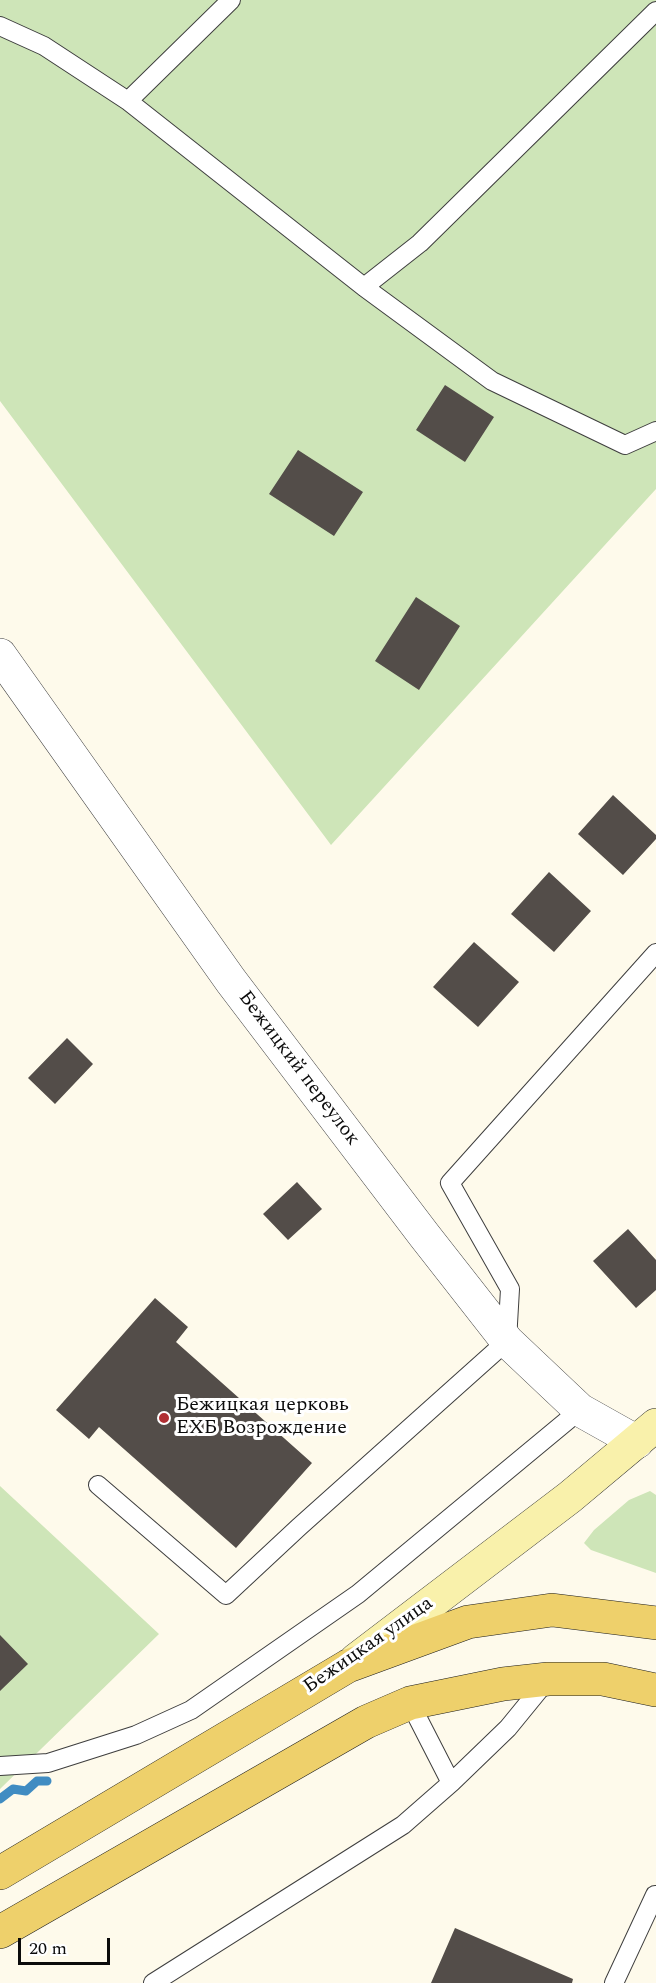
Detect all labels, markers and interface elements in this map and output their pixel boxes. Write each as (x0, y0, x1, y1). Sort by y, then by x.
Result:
street label: Бежицкий переулок (232, 987, 364, 1151)
place label: Бежицкая церковь ЕХБ Возрождение (176, 1394, 349, 1441)
marker: Бежицкая церковь ЕХБ Возрождение (157, 1411, 171, 1425)
street label: Бежицкая улица (300, 1592, 438, 1700)
scale bar (21, 1926, 112, 1964)
text: 20 m (29, 1935, 67, 1962)

